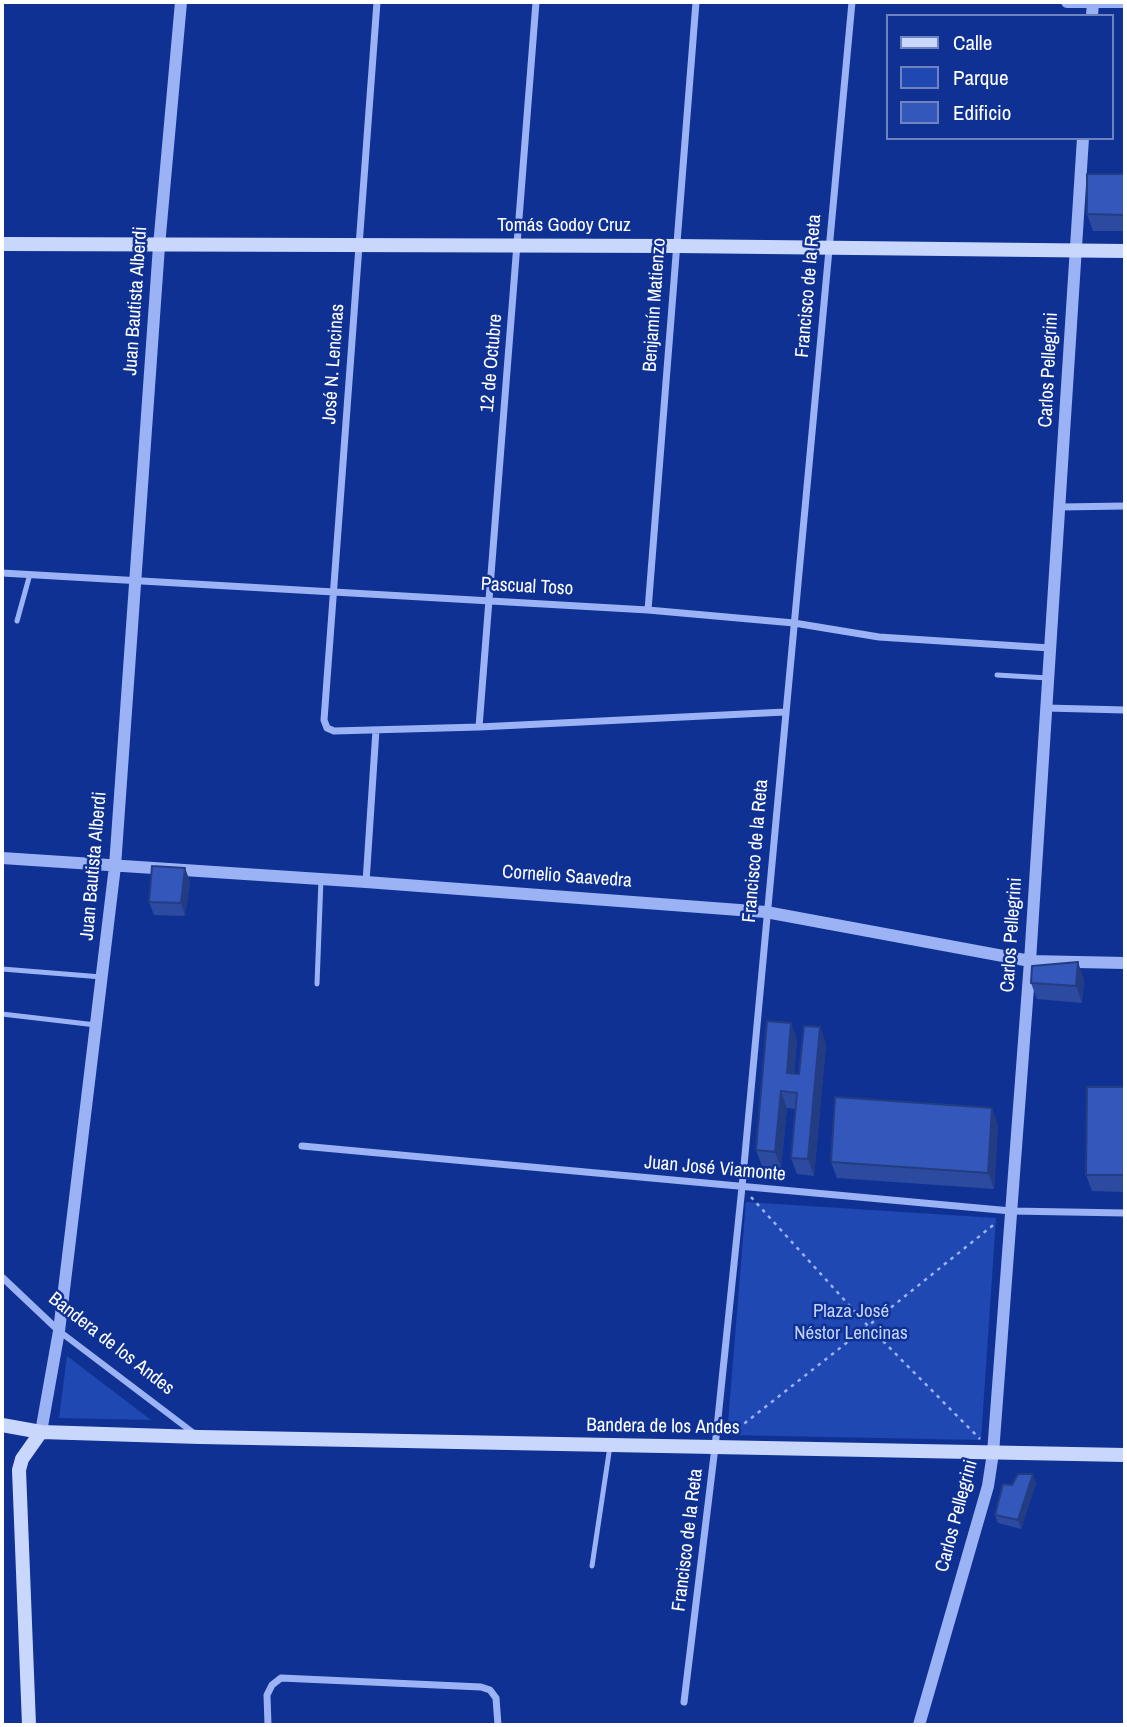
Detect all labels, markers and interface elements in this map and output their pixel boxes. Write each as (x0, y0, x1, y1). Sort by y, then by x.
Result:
legend (886, 14, 1113, 140)
text: Calle (953, 28, 992, 57)
text: Parque (953, 63, 1009, 92)
text: Edificio (953, 98, 1011, 127)
street label: Francisco de la Reta (791, 213, 827, 359)
street label: Tomás Godoy Cruz (497, 215, 631, 237)
street label: Juan Bautista Alberdi (119, 226, 153, 376)
street label: Benjamín Matienzo (639, 237, 671, 373)
street label: José N. Lencinas (318, 303, 350, 425)
street label: Carlos Pellegrini (1035, 312, 1063, 428)
street label: 12 de Octubre (476, 313, 508, 413)
street label: Pascual Toso (480, 573, 574, 601)
street label: Francisco de la Reta (738, 778, 774, 924)
street label: Juan Bautista Alberdi (76, 791, 112, 941)
street label: Cornelio Saavedra (501, 861, 633, 893)
street label: Carlos Pellegrini (997, 877, 1027, 993)
street label: Juan José Viamonte (643, 1151, 787, 1187)
street label: Bandera de los Andes (44, 1288, 178, 1400)
park label: Plaza José Néstor Lencinas (794, 1301, 908, 1345)
street label: Bandera de los Andes (586, 1414, 740, 1440)
street label: Carlos Pellegrini (931, 1457, 983, 1575)
street label: Francisco de la Reta (668, 1467, 708, 1613)

